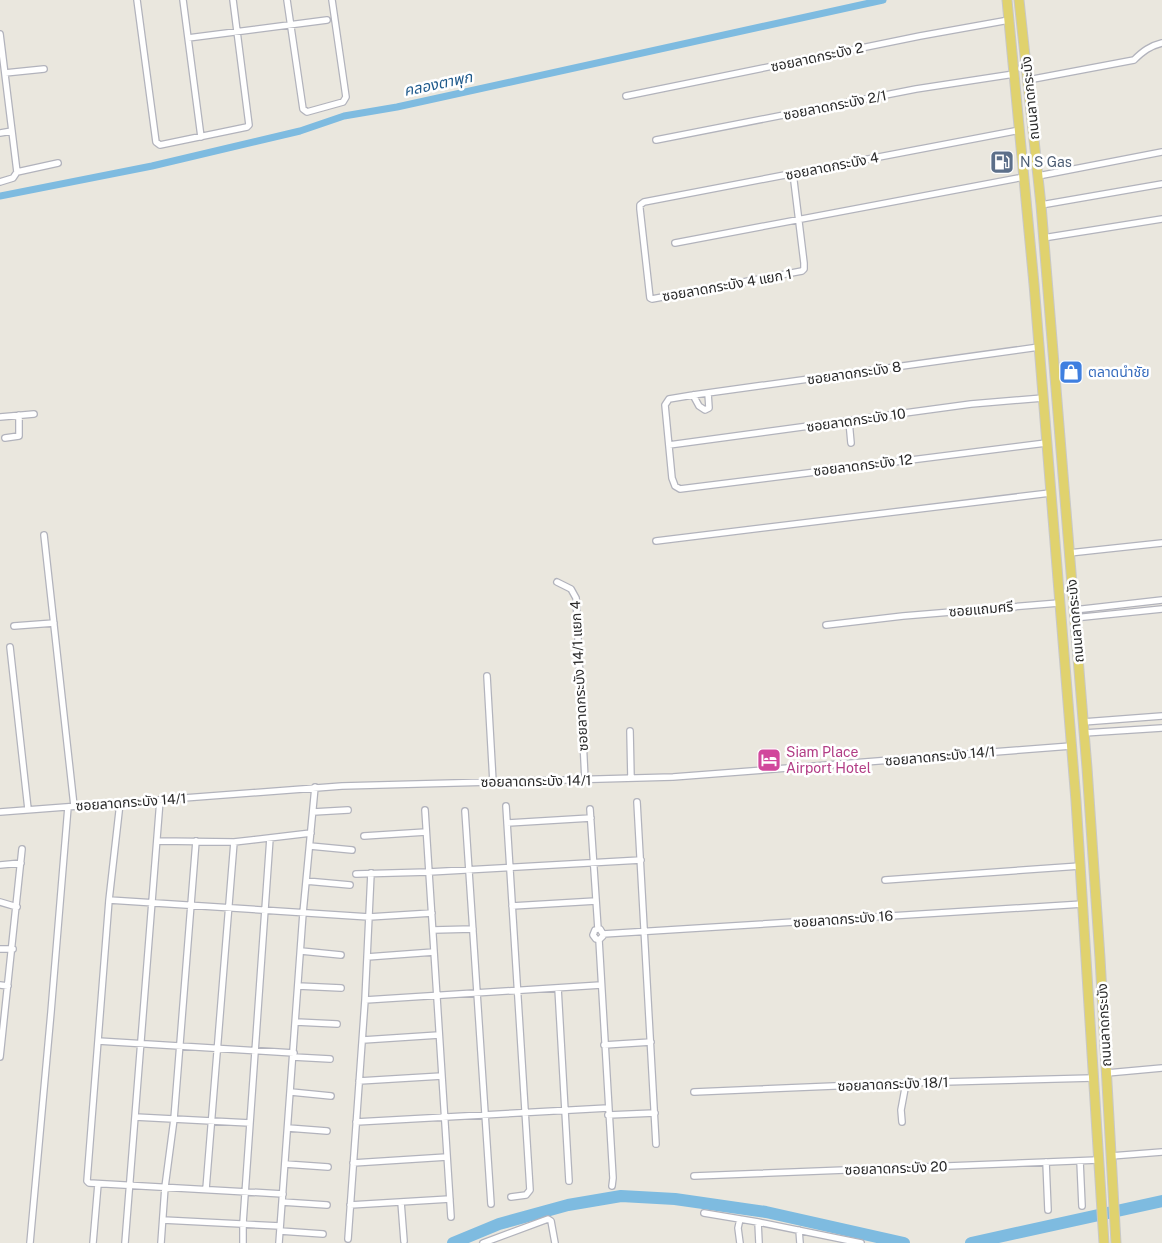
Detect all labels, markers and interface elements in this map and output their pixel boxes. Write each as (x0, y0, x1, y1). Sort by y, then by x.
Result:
street label: ซอยลาดกระบัง 2 (769, 39, 865, 75)
street label: ถนนลาดกระบัง (1018, 55, 1042, 141)
water label: คลองตาพุก (402, 68, 475, 100)
street label: ซอยลาดกระบัง 2/1 (782, 87, 888, 123)
street label: ซอยลาดกระบัง 4 (784, 149, 880, 183)
fuel station icon: N S Gas (989, 149, 1015, 175)
place label: N S Gas (1020, 154, 1072, 170)
street label: ซอยลาดกระบัง 4 แยก 1 (661, 266, 793, 304)
street label: ซอยลาดกระบัง 8 (806, 358, 902, 388)
shop icon: ตลาดนำชัย (1058, 359, 1084, 385)
place label: ตลาดนำชัย (1088, 364, 1150, 380)
street label: ซอยลาดกระบัง 10 (805, 405, 907, 435)
street label: ซอยลาดกระบัง 12 (812, 451, 914, 479)
street label: ถนนลาดกระบัง (1063, 579, 1087, 663)
street label: ซอยแถมศรี (948, 598, 1014, 620)
street label: ซอยลาดกระบัง 14/1 แยก 4 (567, 600, 591, 752)
street label: ซอยลาดกระบัง 14/1 (884, 743, 996, 769)
place label: Siam Place Airport Hotel (786, 744, 871, 776)
hotel icon: Siam Place Airport Hotel (756, 747, 782, 773)
street label: ซอยลาดกระบัง 14/1 (480, 772, 592, 790)
street label: ซอยลาดกระบัง 14/1 (75, 790, 187, 814)
street label: ซอยลาดกระบัง 16 (792, 908, 894, 930)
street label: ถนนลาดกระบัง (1094, 983, 1114, 1067)
street label: ซอยลาดกระบัง 18/1 (837, 1074, 949, 1094)
street label: ซอยลาดกระบัง 20 (844, 1158, 948, 1178)

